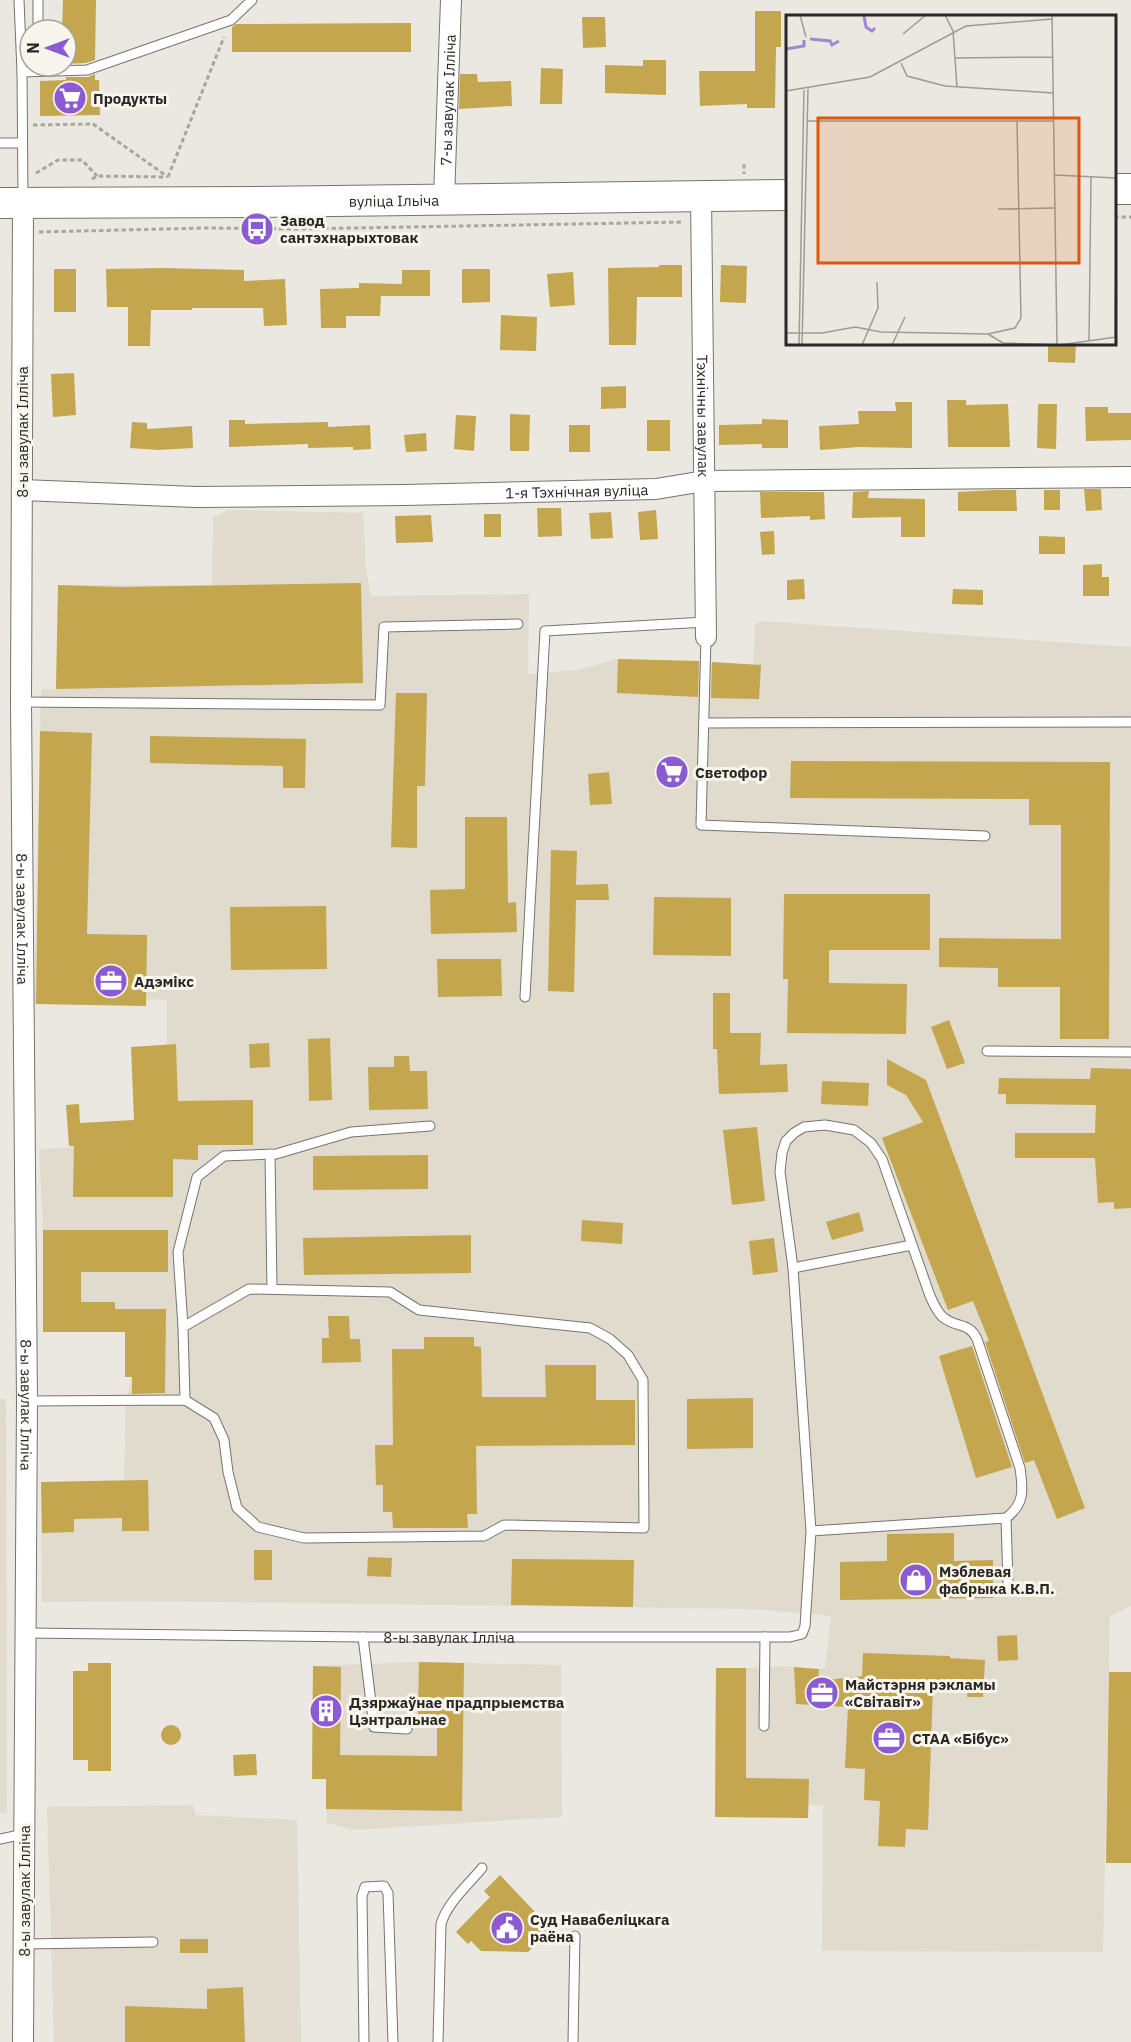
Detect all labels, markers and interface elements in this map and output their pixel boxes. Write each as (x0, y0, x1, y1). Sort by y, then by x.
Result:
inset map (786, 15, 1116, 345)
north arrow (18, 18, 78, 78)
street label: 7-ы завулак Ілліча (436, 34, 459, 166)
text: N (23, 42, 43, 54)
supermarket icon: Продукты (52, 80, 88, 116)
place label: Продукты (93, 89, 167, 108)
street label: вуліца Ільіча (349, 190, 439, 210)
bus stop icon: Завод сантэхнарыхтовак (239, 211, 275, 247)
place label: Завод сантэхнарыхтовак (280, 211, 418, 247)
street label: Тэхнічны завулак (693, 355, 714, 477)
street label: 8-ы завулак Ілліча (13, 366, 32, 498)
street label: 1-я Тэхнічная вуліца (505, 480, 649, 502)
supermarket icon: Светофор (654, 754, 690, 790)
place label: Светофор (695, 763, 767, 782)
street label: 8-ы завулак Ілліча (13, 853, 33, 985)
office icon: Адэмікс (93, 963, 129, 999)
place label: Адэмікс (134, 972, 194, 991)
street label: 8-ы завулак Ілліча (17, 1339, 37, 1471)
shop icon: Мэблевая фабрыка К.В.П. (898, 1562, 934, 1598)
place label: Мэблевая фабрыка К.В.П. (939, 1562, 1055, 1598)
street label: 8-ы завулак Ілліча (383, 1628, 515, 1647)
office icon: Майстэрня рэкламы «Світавіт» (804, 1675, 840, 1711)
place label: Майстэрня рэкламы «Світавіт» (845, 1675, 996, 1711)
building icon: Дзяржаўнае прадпрыемства Цэнтральнае (308, 1693, 344, 1729)
place label: Дзяржаўнае прадпрыемства Цэнтральнае (349, 1693, 565, 1729)
office icon: СТАА «Бібус» (871, 1720, 907, 1756)
place label: СТАА «Бібус» (912, 1729, 1009, 1748)
street label: 8-ы завулак Ілліча (15, 1825, 34, 1957)
public building icon: Суд Навабеліцкага раёна (489, 1910, 525, 1946)
place label: Суд Навабеліцкага раёна (530, 1910, 670, 1946)

